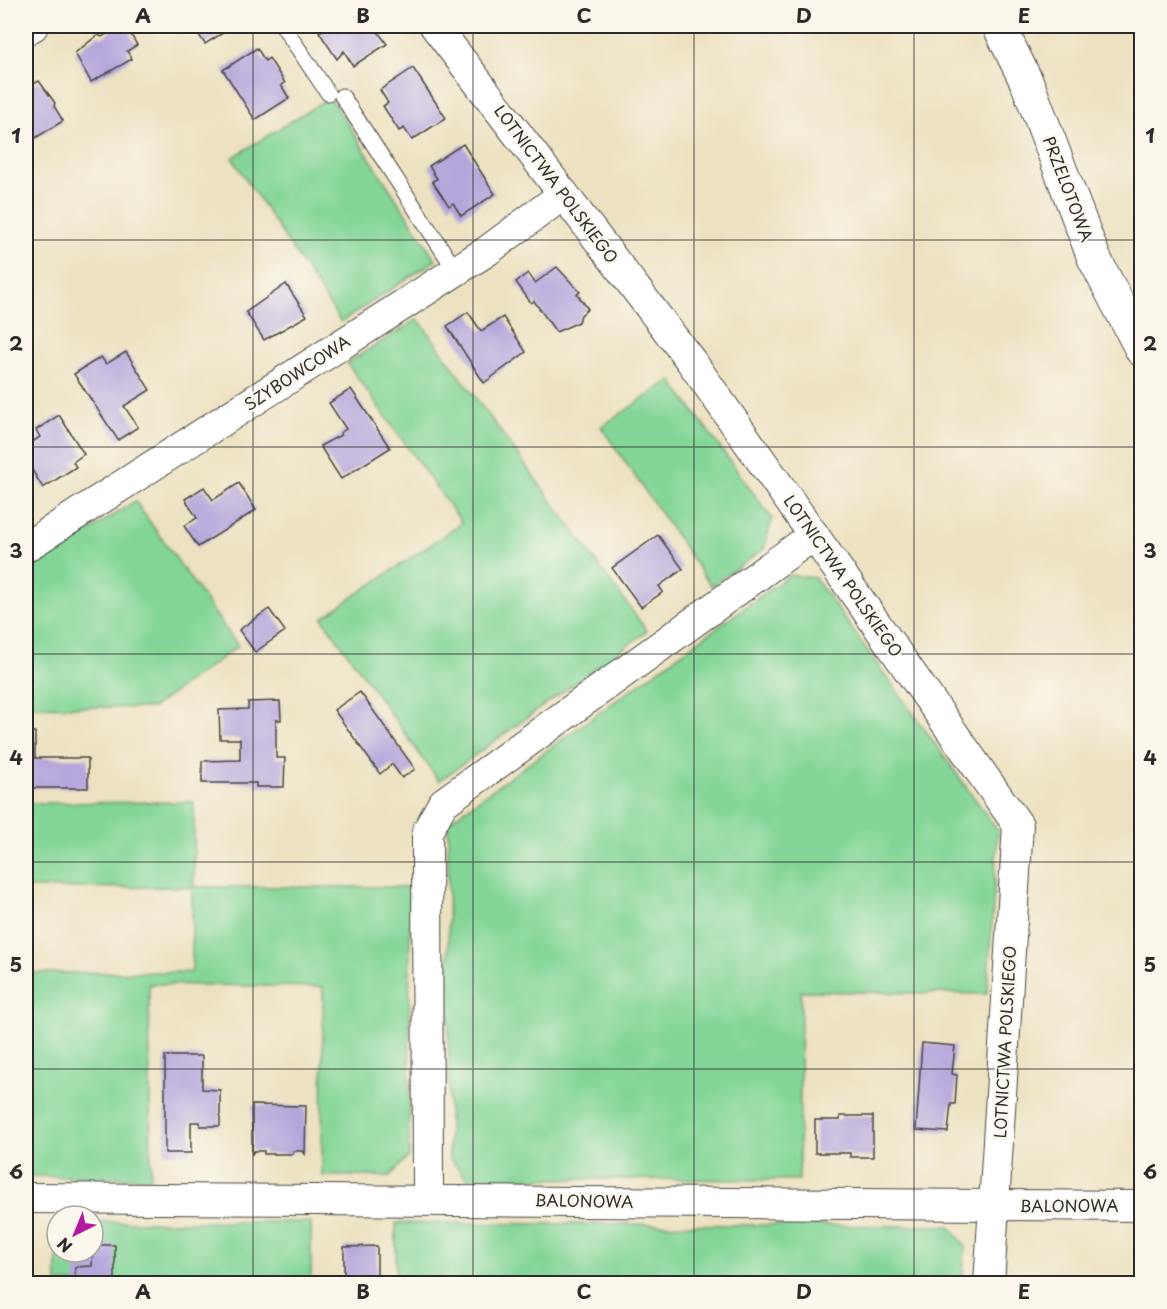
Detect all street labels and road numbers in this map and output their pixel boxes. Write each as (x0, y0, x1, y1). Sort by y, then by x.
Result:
street label: LOTNICTWA POLSKIEGO (489, 99, 624, 268)
street label: PRZELOTOWA (1038, 132, 1100, 245)
street label: SZYBOWCOWA (239, 329, 354, 416)
street label: LOTNICTWA POLSKIEGO (779, 490, 909, 661)
street label: LOTNICTWA POLSKIEGO (987, 945, 1021, 1139)
street label: BALONOWA (534, 1187, 634, 1213)
street label: BALONOWA (1020, 1193, 1118, 1217)

